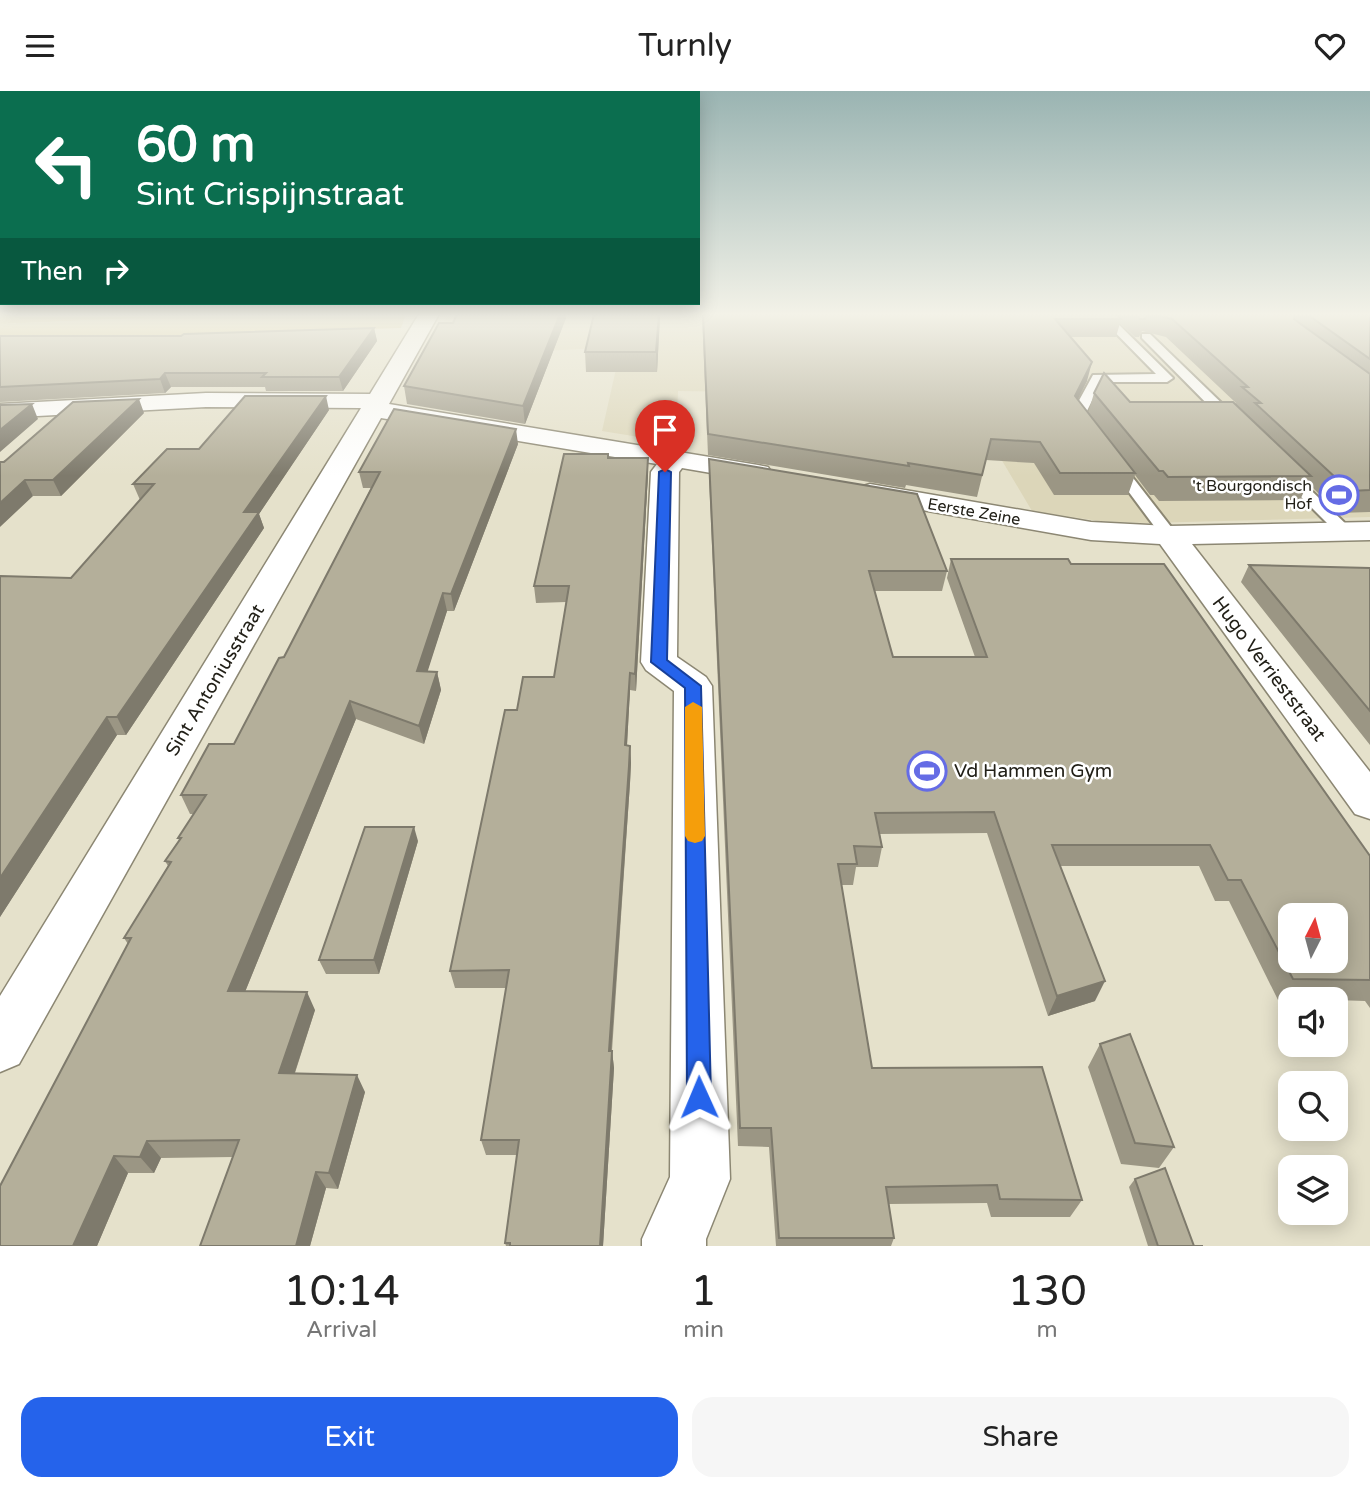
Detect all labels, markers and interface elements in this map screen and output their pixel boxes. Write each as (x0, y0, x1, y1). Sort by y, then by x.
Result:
icon: menu (21, 27, 59, 65)
text: Turnly (638, 27, 732, 65)
icon: heart (1311, 27, 1349, 65)
text: 60 m (136, 116, 255, 175)
icon: left (21, 119, 112, 210)
text: Sint Crispijnstraat (136, 176, 404, 214)
icon: right (97, 252, 135, 290)
text: Then (21, 256, 83, 287)
pin (635, 400, 695, 472)
icon: arrive (646, 411, 684, 449)
sports icon: 't Bourgondisch Hof (1318, 474, 1360, 516)
place label: 't Bourgondisch Hof (1192, 476, 1313, 514)
street label: Eerste Zeine (926, 494, 1022, 530)
street label: Hugo Verrieststraat (1207, 592, 1331, 746)
street label: Sint Antoniusstraat (161, 600, 269, 760)
sports icon: Vd Hammen Gym (906, 750, 948, 792)
place label: Vd Hammen Gym (954, 760, 1112, 782)
north arrow (1278, 903, 1348, 973)
map controls (1278, 903, 1348, 1225)
button: sound (1278, 987, 1348, 1057)
position arrow (662, 1060, 736, 1134)
button: search (1278, 1071, 1348, 1141)
button: layers (1278, 1155, 1348, 1225)
text: 10:14 (283, 1266, 400, 1317)
text: 1 (690, 1266, 717, 1317)
text: 130 (1007, 1266, 1087, 1317)
text: Arrival (306, 1316, 377, 1344)
text: min (683, 1316, 724, 1344)
text: m (1036, 1316, 1058, 1344)
button: Exit (21, 1397, 678, 1477)
button: Share (692, 1397, 1349, 1477)

